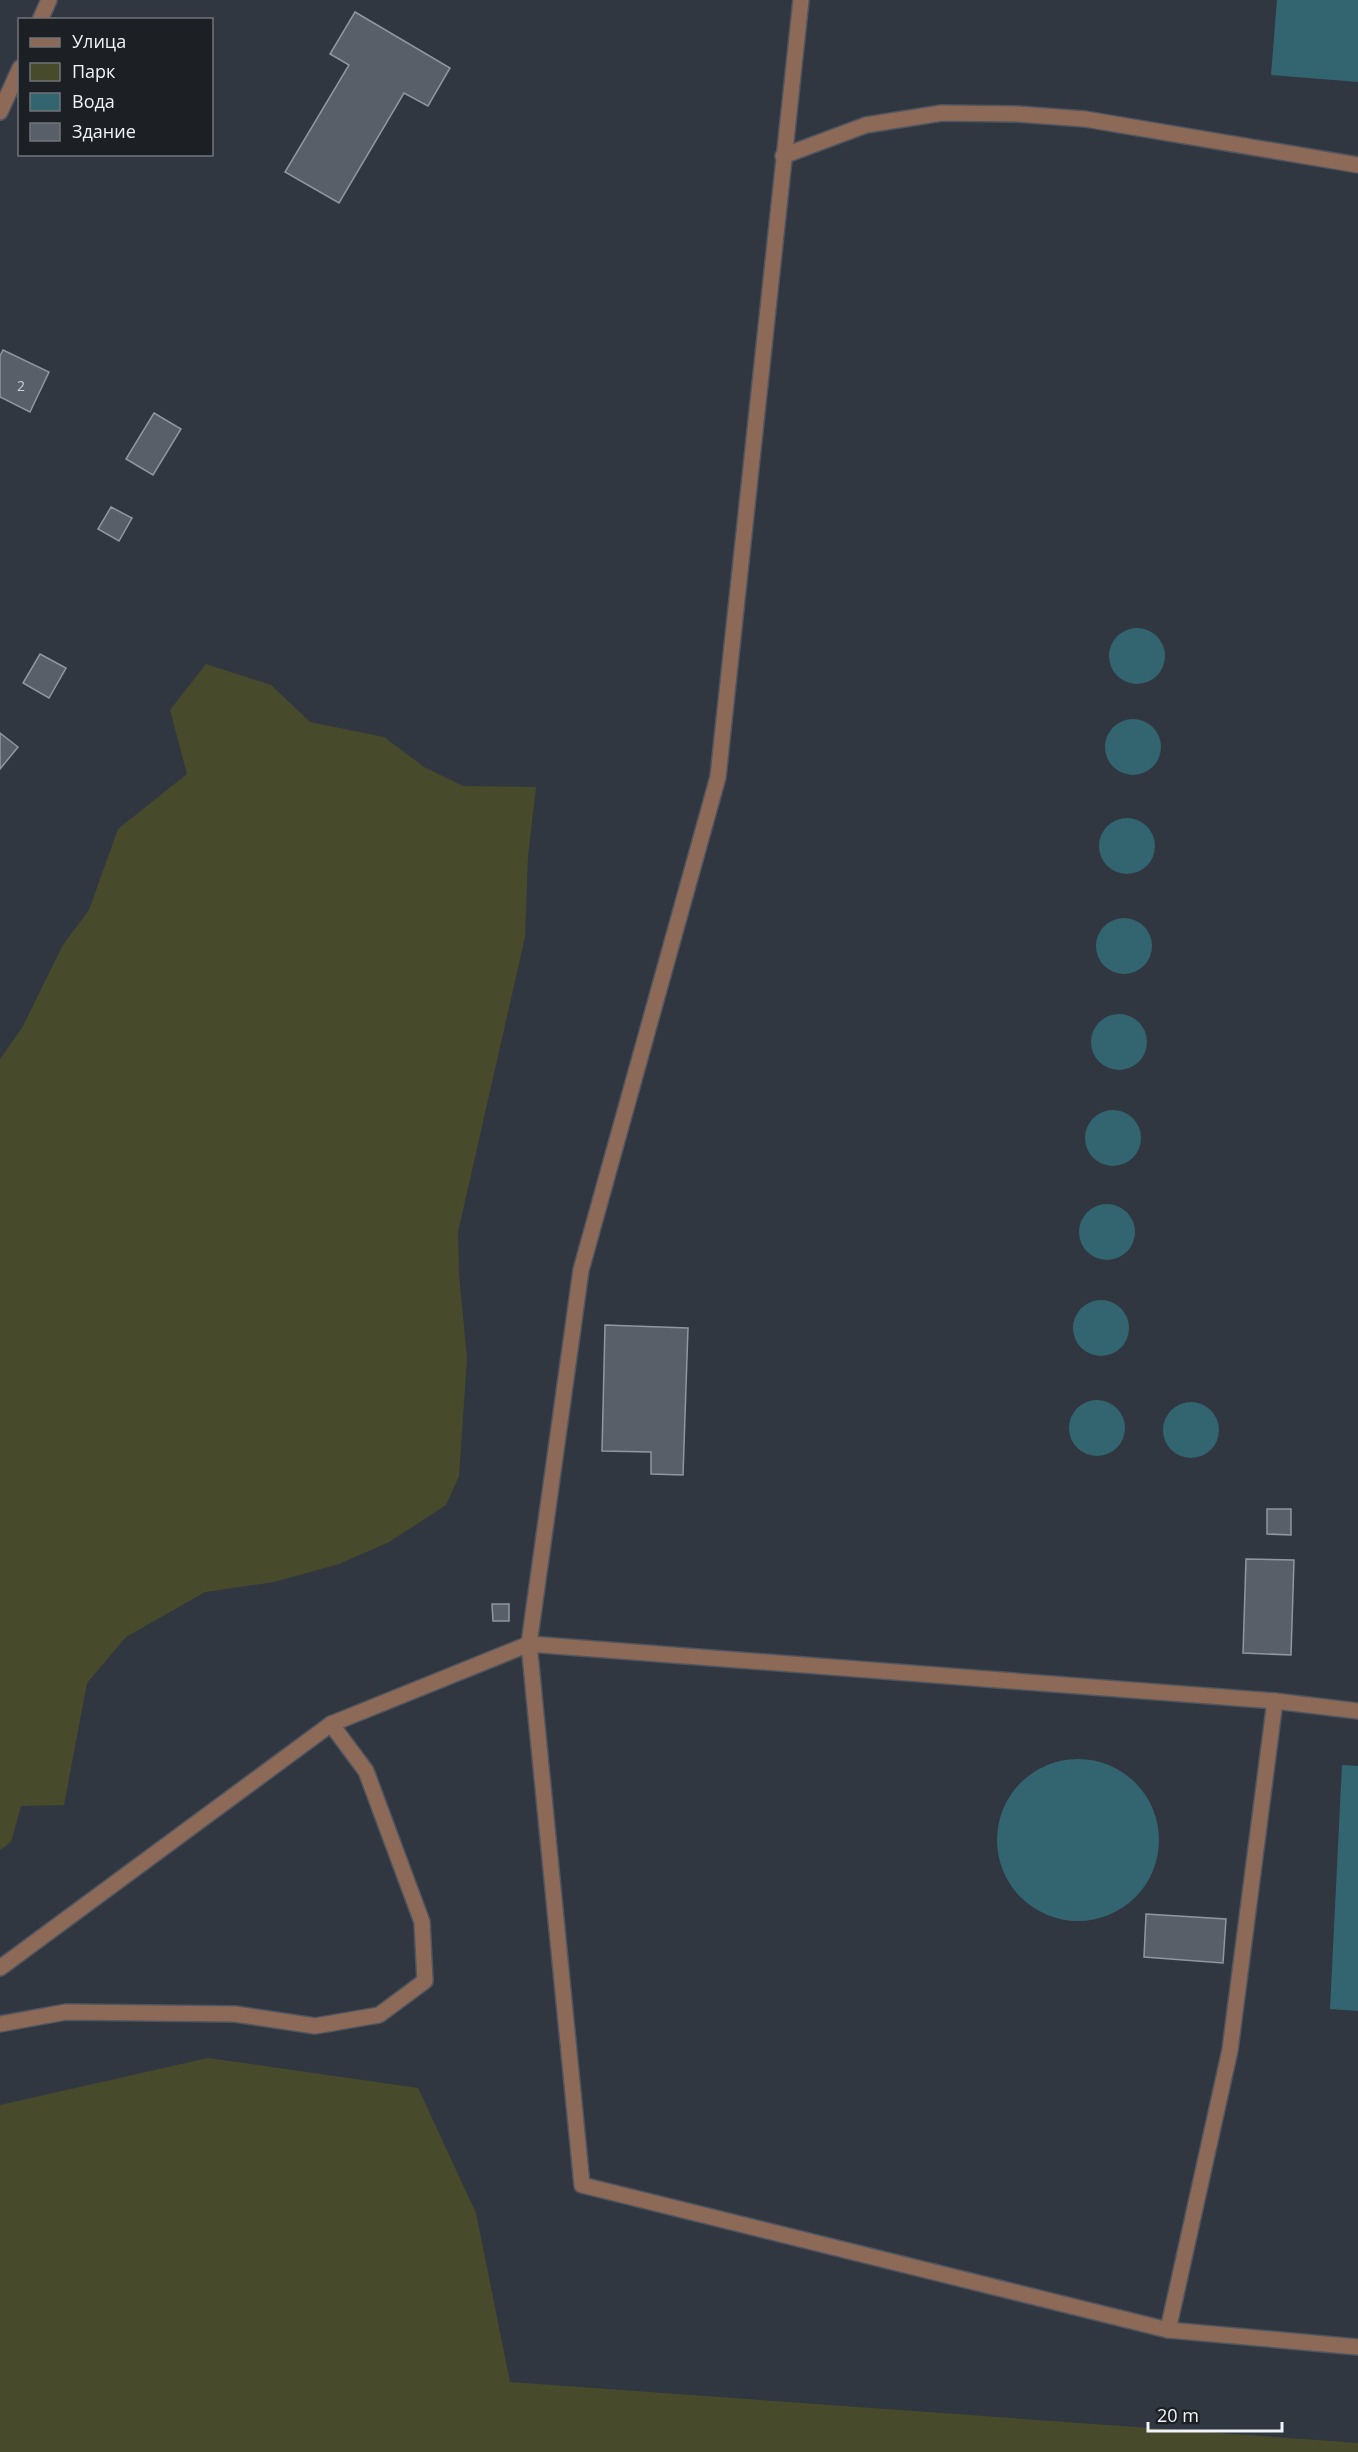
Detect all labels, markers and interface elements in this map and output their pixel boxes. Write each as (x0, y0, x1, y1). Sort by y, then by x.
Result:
legend (18, 18, 213, 156)
text: Улица (72, 29, 126, 53)
text: Парк (72, 59, 116, 83)
text: Вода (72, 89, 115, 113)
text: Здание (72, 119, 136, 143)
house number: 2 (17, 376, 25, 395)
scale bar (1148, 2395, 1282, 2433)
text: 20 m (1157, 2403, 1199, 2427)

